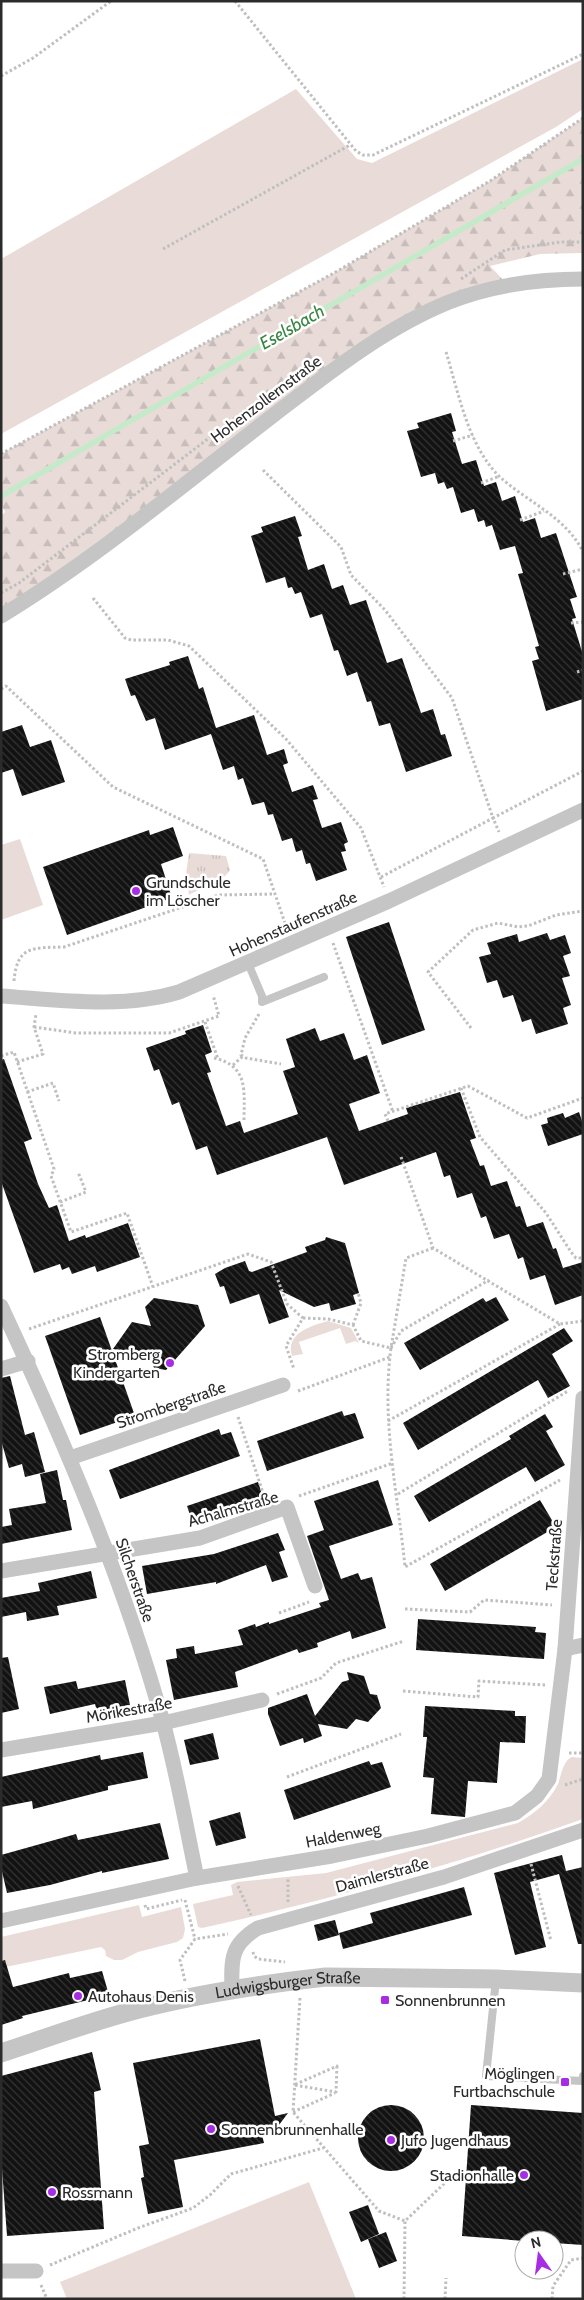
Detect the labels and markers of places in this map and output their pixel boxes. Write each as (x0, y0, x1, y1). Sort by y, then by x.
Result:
place label: Grundschule im Löscher (146, 873, 231, 910)
marker: Grundschule im Löscher (130, 885, 142, 897)
place label: Stromberg Kindergarten (73, 1345, 161, 1382)
marker: Stromberg Kindergarten (164, 1357, 176, 1369)
place label: Autohaus Denis (88, 1987, 194, 2006)
marker: Autohaus Denis (72, 1990, 84, 2002)
place label: Sonnenbrunnen (395, 1991, 506, 2010)
marker: Sonnenbrunnen (379, 1994, 391, 2006)
place label: Möglingen Furtbachschule (453, 2064, 555, 2101)
marker: Möglingen Furtbachschule (559, 2076, 571, 2088)
place label: Sonnenbrunnenhalle (221, 2120, 364, 2139)
marker: Sonnenbrunnenhalle (205, 2123, 217, 2135)
place label: Jufo Jugendhaus (400, 2131, 509, 2150)
marker: Jufo Jugendhaus (385, 2134, 397, 2146)
place label: Stadionhalle (430, 2166, 514, 2185)
marker: Stadionhalle (518, 2169, 530, 2181)
place label: Rossmann (62, 2183, 133, 2202)
marker: Rossmann (46, 2186, 58, 2198)

